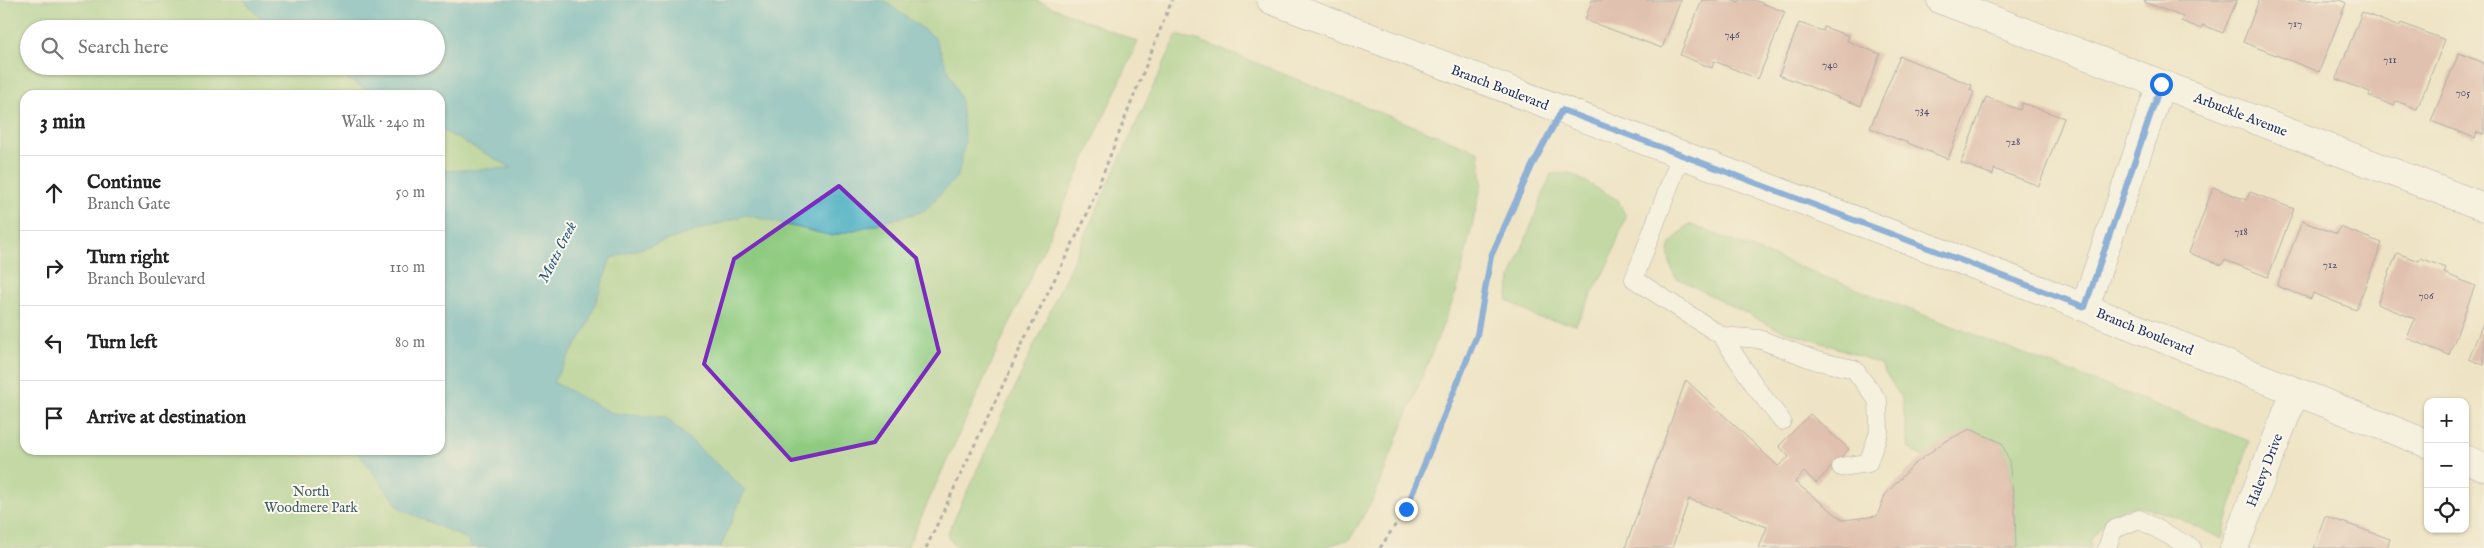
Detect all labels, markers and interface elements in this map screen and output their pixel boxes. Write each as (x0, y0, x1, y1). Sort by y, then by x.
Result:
house number: 717 (2288, 17, 2302, 31)
search box (20, 20, 445, 75)
house number: 746 (1724, 28, 1740, 42)
icon: search (38, 34, 66, 62)
text: Search here (78, 36, 169, 60)
house number: 711 (2383, 53, 2397, 67)
house number: 740 (1822, 58, 1838, 72)
street label: Branch Boulevard (1448, 61, 1552, 115)
route start (2150, 73, 2173, 96)
house number: 705 (2456, 86, 2470, 100)
street label: Arbuckle Avenue (2190, 88, 2291, 141)
house number: 734 (1915, 104, 1930, 118)
text: 3 min (40, 109, 85, 136)
text: Walk · 240 m (341, 113, 425, 133)
house number: 728 (2006, 135, 2020, 149)
text: Continue (87, 171, 161, 195)
icon: ahead (40, 179, 68, 207)
text: 50 m (396, 183, 425, 203)
text: Branch Gate (87, 195, 170, 215)
water label: Motts Creek (534, 219, 581, 286)
house number: 718 (2234, 225, 2248, 239)
text: Turn right (87, 246, 169, 270)
icon: right (40, 254, 68, 282)
text: 110 m (389, 258, 425, 278)
house number: 712 (2323, 258, 2337, 272)
text: Branch Boulevard (87, 270, 205, 290)
house number: 706 (2418, 289, 2434, 303)
street label: Branch Boulevard (2093, 304, 2196, 360)
icon: left (40, 329, 68, 357)
text: Turn left (87, 331, 158, 355)
text: 80 m (395, 333, 425, 353)
map controls (2424, 398, 2469, 533)
button: + (2424, 398, 2469, 443)
icon: arrive (40, 404, 68, 432)
text: Arrive at destination (87, 406, 246, 430)
street label: Halevy Drive (2243, 431, 2287, 510)
button: − (2424, 443, 2469, 488)
park label: North Woodmere Park (264, 483, 358, 517)
button: locate (2424, 488, 2469, 533)
route end (1395, 498, 1418, 521)

